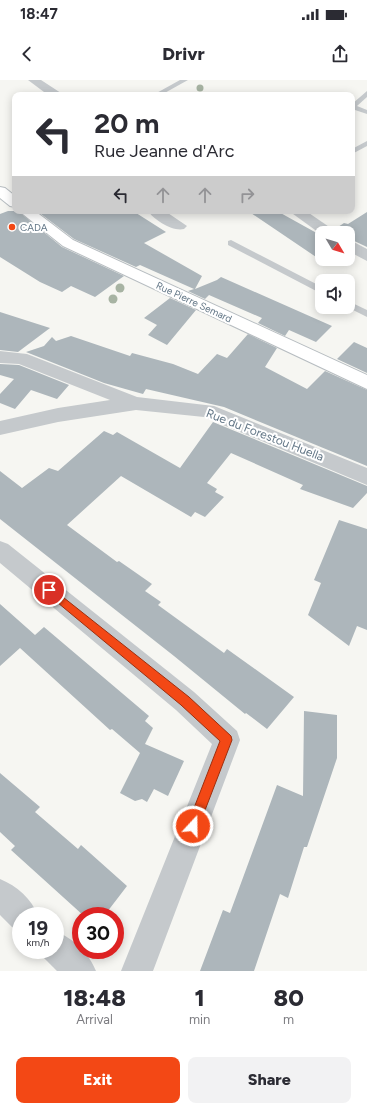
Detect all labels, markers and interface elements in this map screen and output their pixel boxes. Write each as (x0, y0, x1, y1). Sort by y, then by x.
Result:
text: 18:47 (20, 5, 58, 23)
icon: back (16, 43, 38, 65)
text: Drivr (162, 43, 205, 65)
icon: share (329, 43, 351, 65)
text: 20 m (94, 106, 159, 140)
icon: left (28, 108, 80, 160)
text: Rue Jeanne d'Arc (94, 140, 234, 162)
icon: left (110, 184, 132, 206)
icon: ahead (152, 184, 174, 206)
icon: ahead (194, 184, 216, 206)
icon: right (236, 184, 258, 206)
place label: CADA (20, 221, 48, 234)
marker: CADA (7, 222, 17, 232)
north arrow (315, 226, 355, 266)
map controls (315, 226, 355, 314)
button: sound (315, 274, 355, 314)
street label: Rue Pierre Semard (154, 279, 234, 325)
street label: Rue du Forestou Huella (204, 406, 326, 464)
pin (32, 573, 66, 607)
icon: arrive (38, 579, 60, 601)
position arrow (172, 805, 214, 847)
speed limit sign: 30 (72, 907, 124, 959)
text: 19 (28, 916, 48, 940)
text: km/h (27, 936, 49, 949)
text: 18:48 (63, 983, 126, 1012)
text: 1 (195, 983, 205, 1012)
text: 80 (273, 983, 304, 1012)
text: Arrival (76, 1012, 113, 1027)
text: min (189, 1012, 210, 1027)
text: m (283, 1012, 294, 1027)
button: Exit (16, 1057, 180, 1103)
button: Share (188, 1057, 351, 1103)

